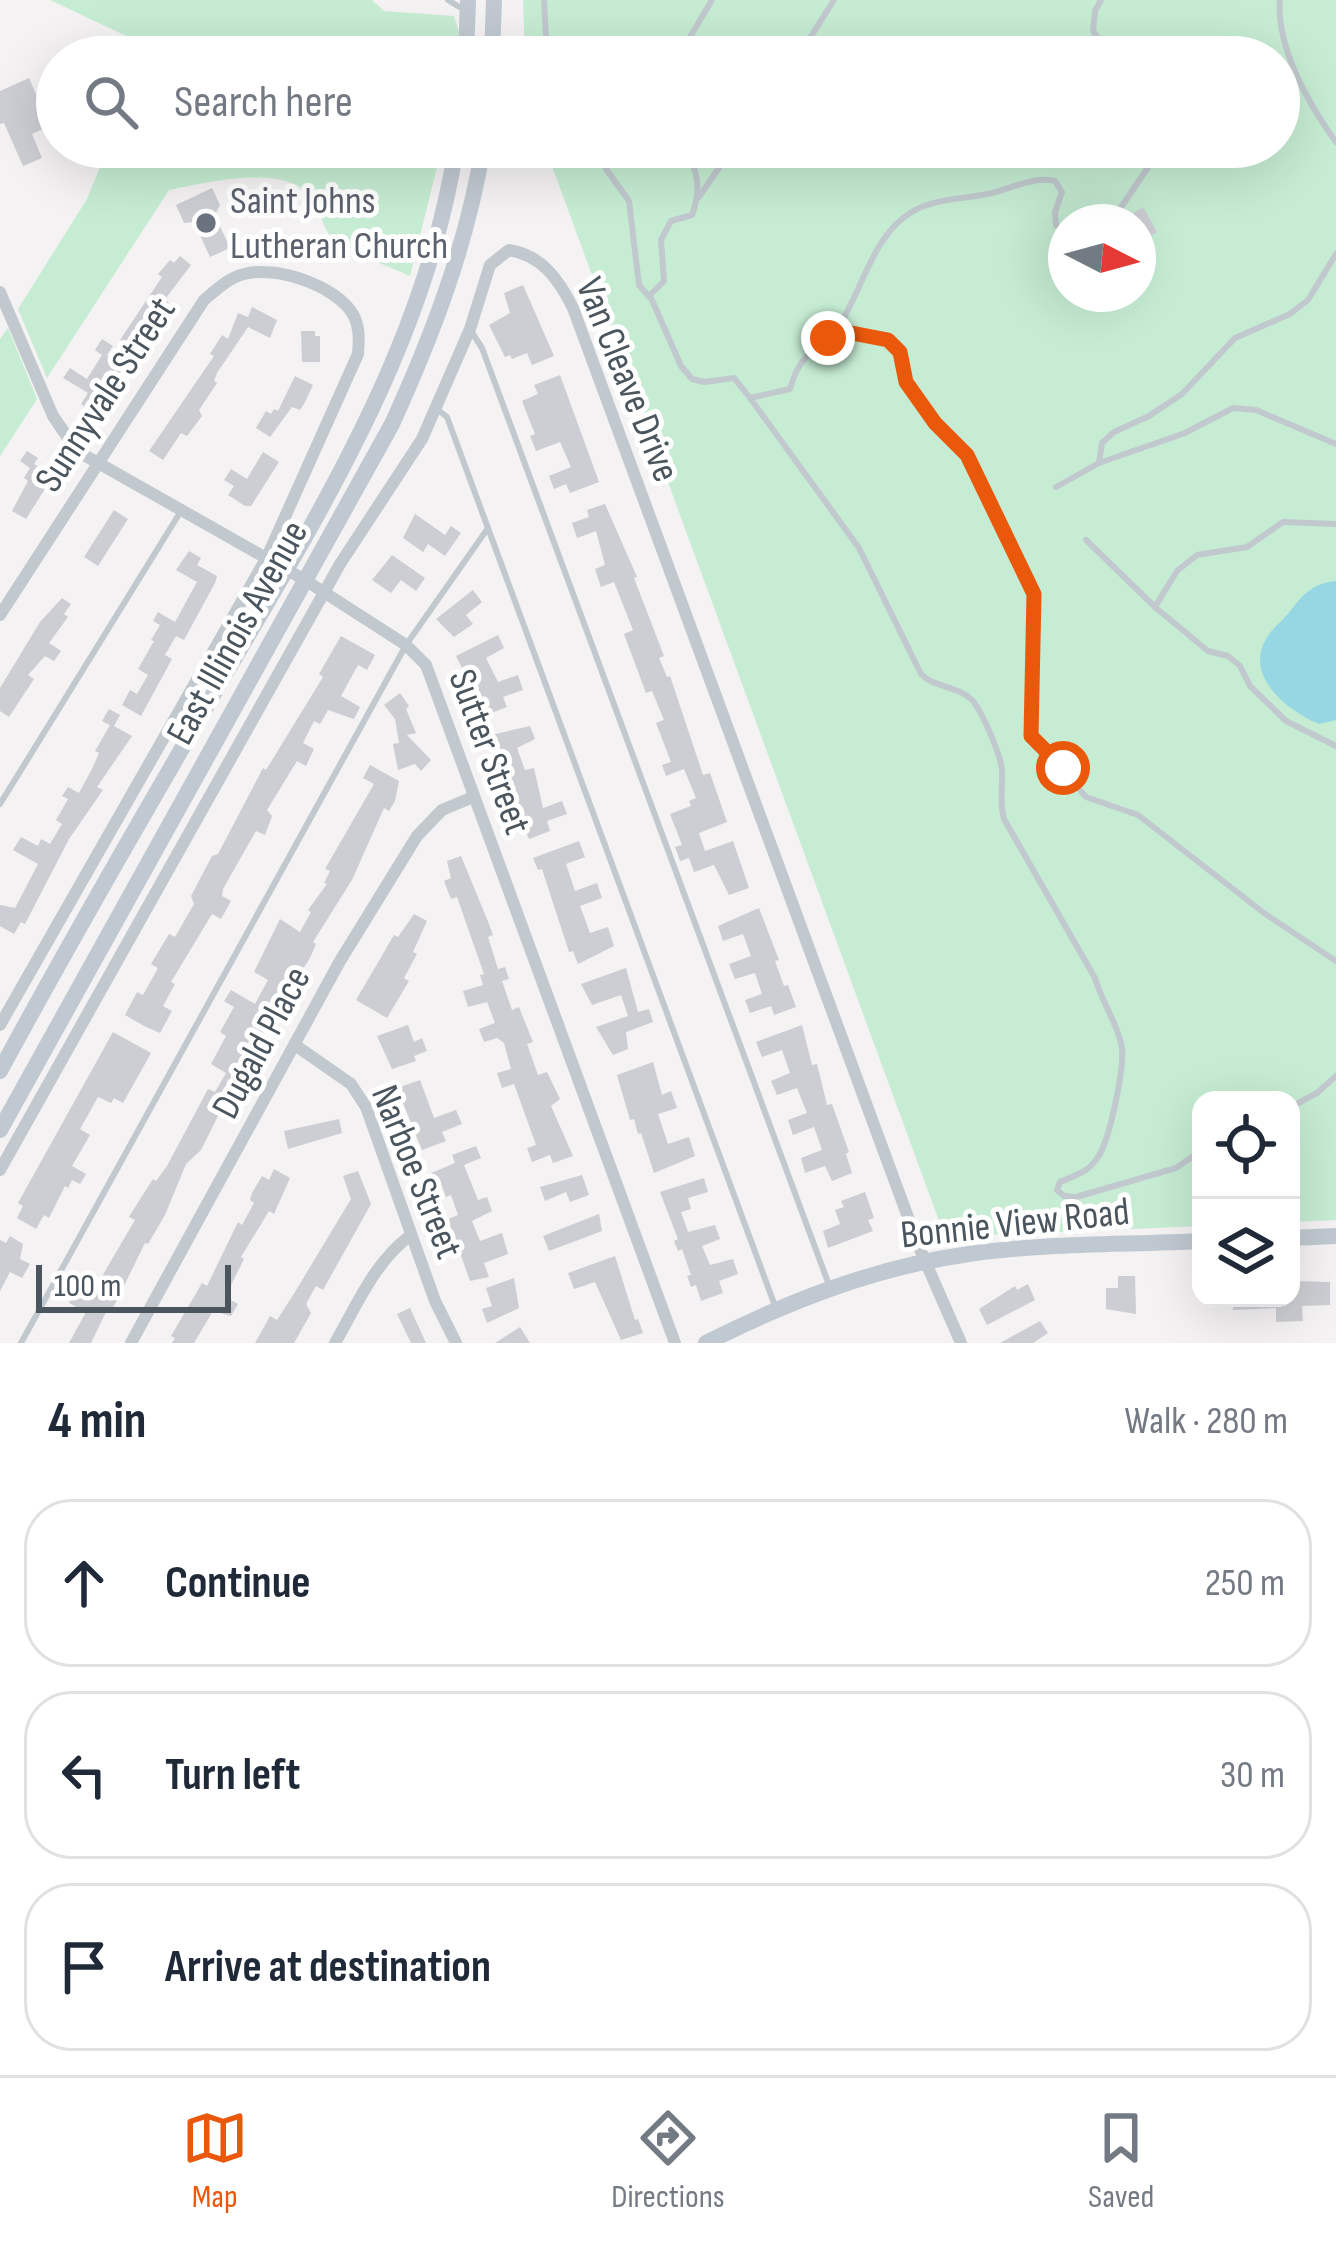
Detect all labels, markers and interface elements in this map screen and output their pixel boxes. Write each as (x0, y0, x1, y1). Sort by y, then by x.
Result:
search box (36, 36, 1300, 168)
icon: search (78, 69, 144, 135)
text: Search here (174, 75, 353, 130)
place label: Saint Johns Lutheran Church (230, 178, 448, 270)
north arrow (1048, 204, 1156, 312)
marker: Saint Johns Lutheran Church (193, 210, 219, 236)
street label: Van Cleave Drive (565, 271, 689, 489)
street label: Sunnyvale Street (26, 289, 186, 501)
route end (801, 311, 855, 365)
street label: East Illinois Avenue (157, 513, 319, 753)
street label: Sutter Street (438, 663, 540, 841)
route start (1036, 741, 1090, 795)
street label: Dugald Place (202, 959, 322, 1127)
street label: Narboe Street (360, 1079, 472, 1265)
map controls (1192, 1091, 1300, 1307)
button: locate (1192, 1091, 1300, 1199)
street label: Bonnie View Road (898, 1189, 1132, 1259)
button: layers (1192, 1199, 1300, 1307)
scale bar (36, 1259, 231, 1312)
text: 100 m (54, 1266, 121, 1306)
text: 4 min (48, 1391, 147, 1452)
text: Walk · 280 m (1125, 1398, 1288, 1445)
icon: ahead (51, 1550, 117, 1616)
text: Continue (165, 1556, 311, 1611)
text: 250 m (1205, 1560, 1285, 1607)
icon: left (51, 1742, 117, 1808)
text: Turn left (165, 1748, 300, 1803)
text: 30 m (1220, 1752, 1285, 1799)
icon: arrive (51, 1934, 117, 2000)
text: Arrive at destination (165, 1940, 491, 1995)
tab: Map (182, 2105, 248, 2217)
tab: Directions (611, 2105, 725, 2217)
tab: Saved (1088, 2105, 1154, 2217)

